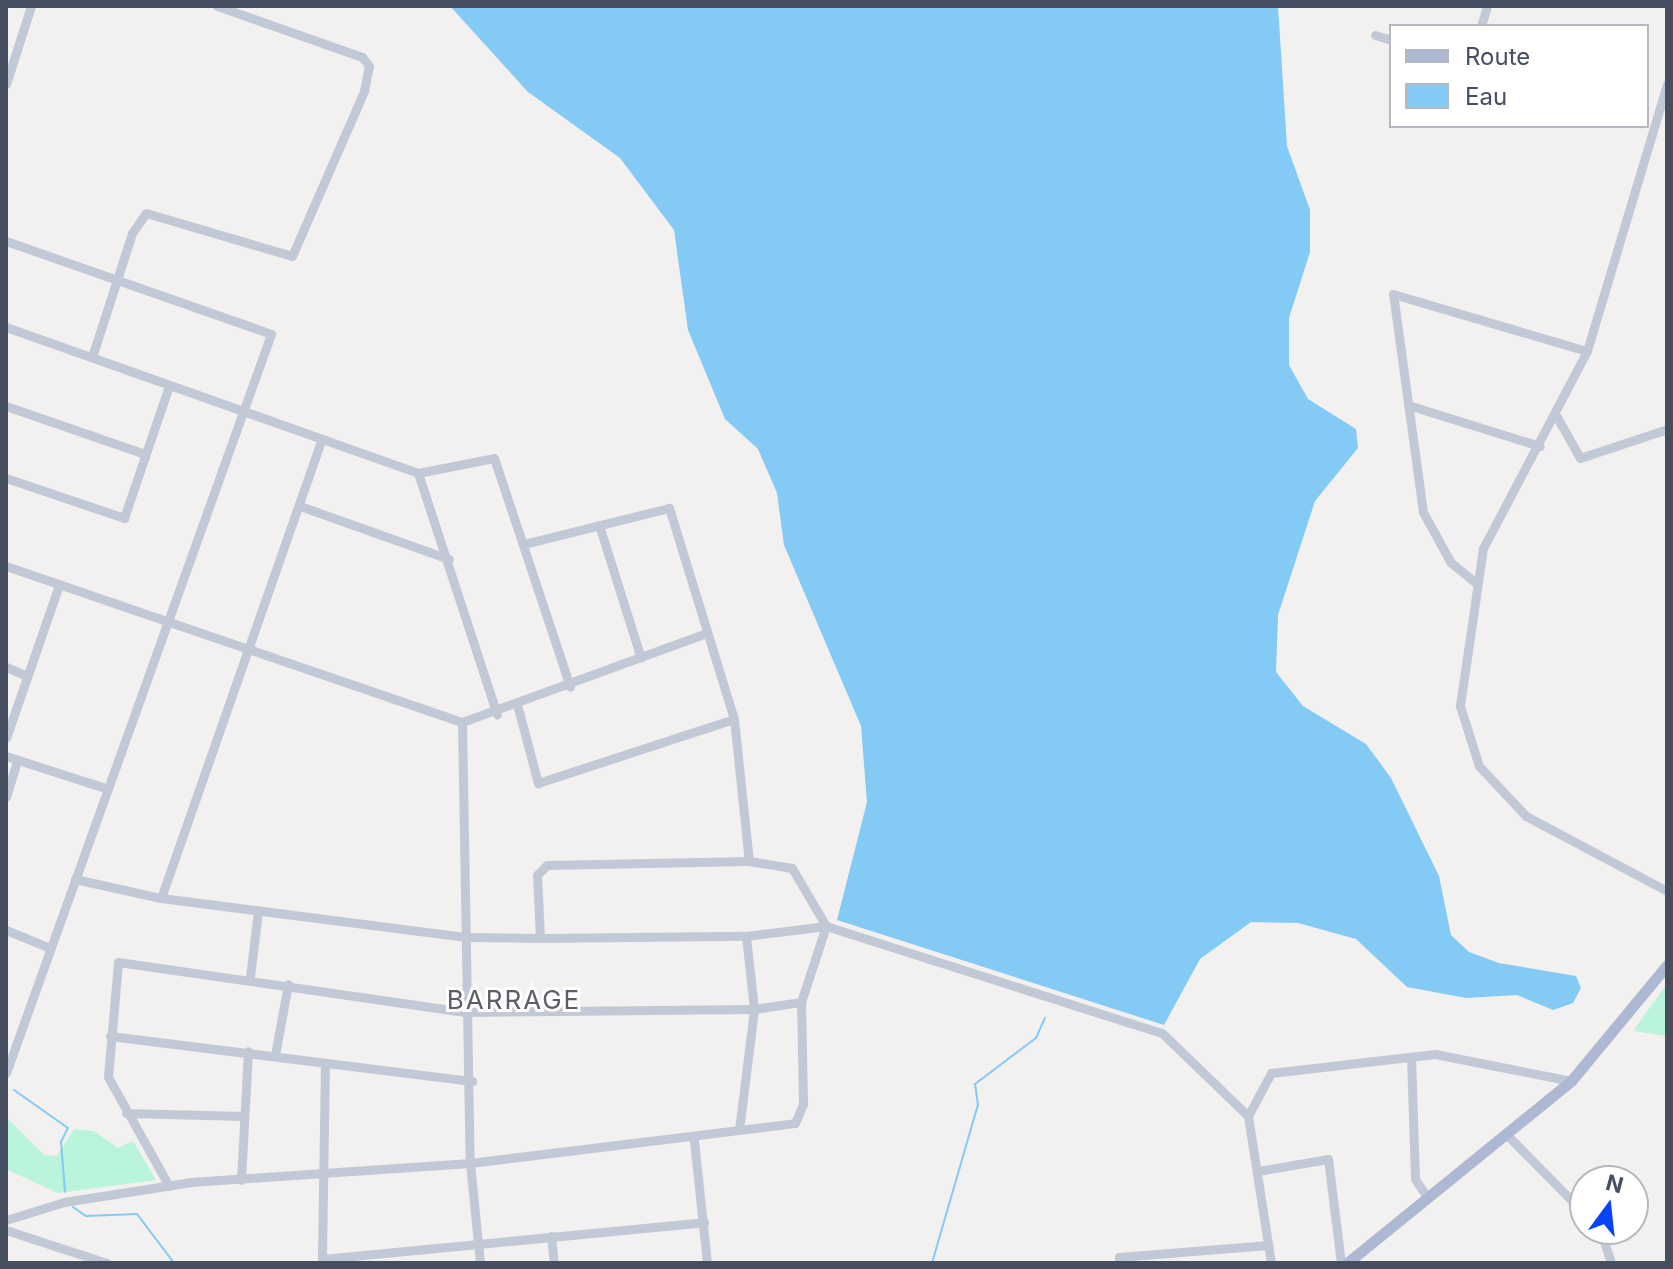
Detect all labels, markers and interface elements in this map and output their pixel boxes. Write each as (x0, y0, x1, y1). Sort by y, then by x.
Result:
legend (1389, 24, 1649, 128)
text: Route (1465, 42, 1530, 71)
text: Eau (1465, 82, 1507, 111)
district label: BARRAGE (447, 984, 581, 1016)
north arrow (1569, 1165, 1649, 1245)
text: N (1603, 1169, 1626, 1198)

